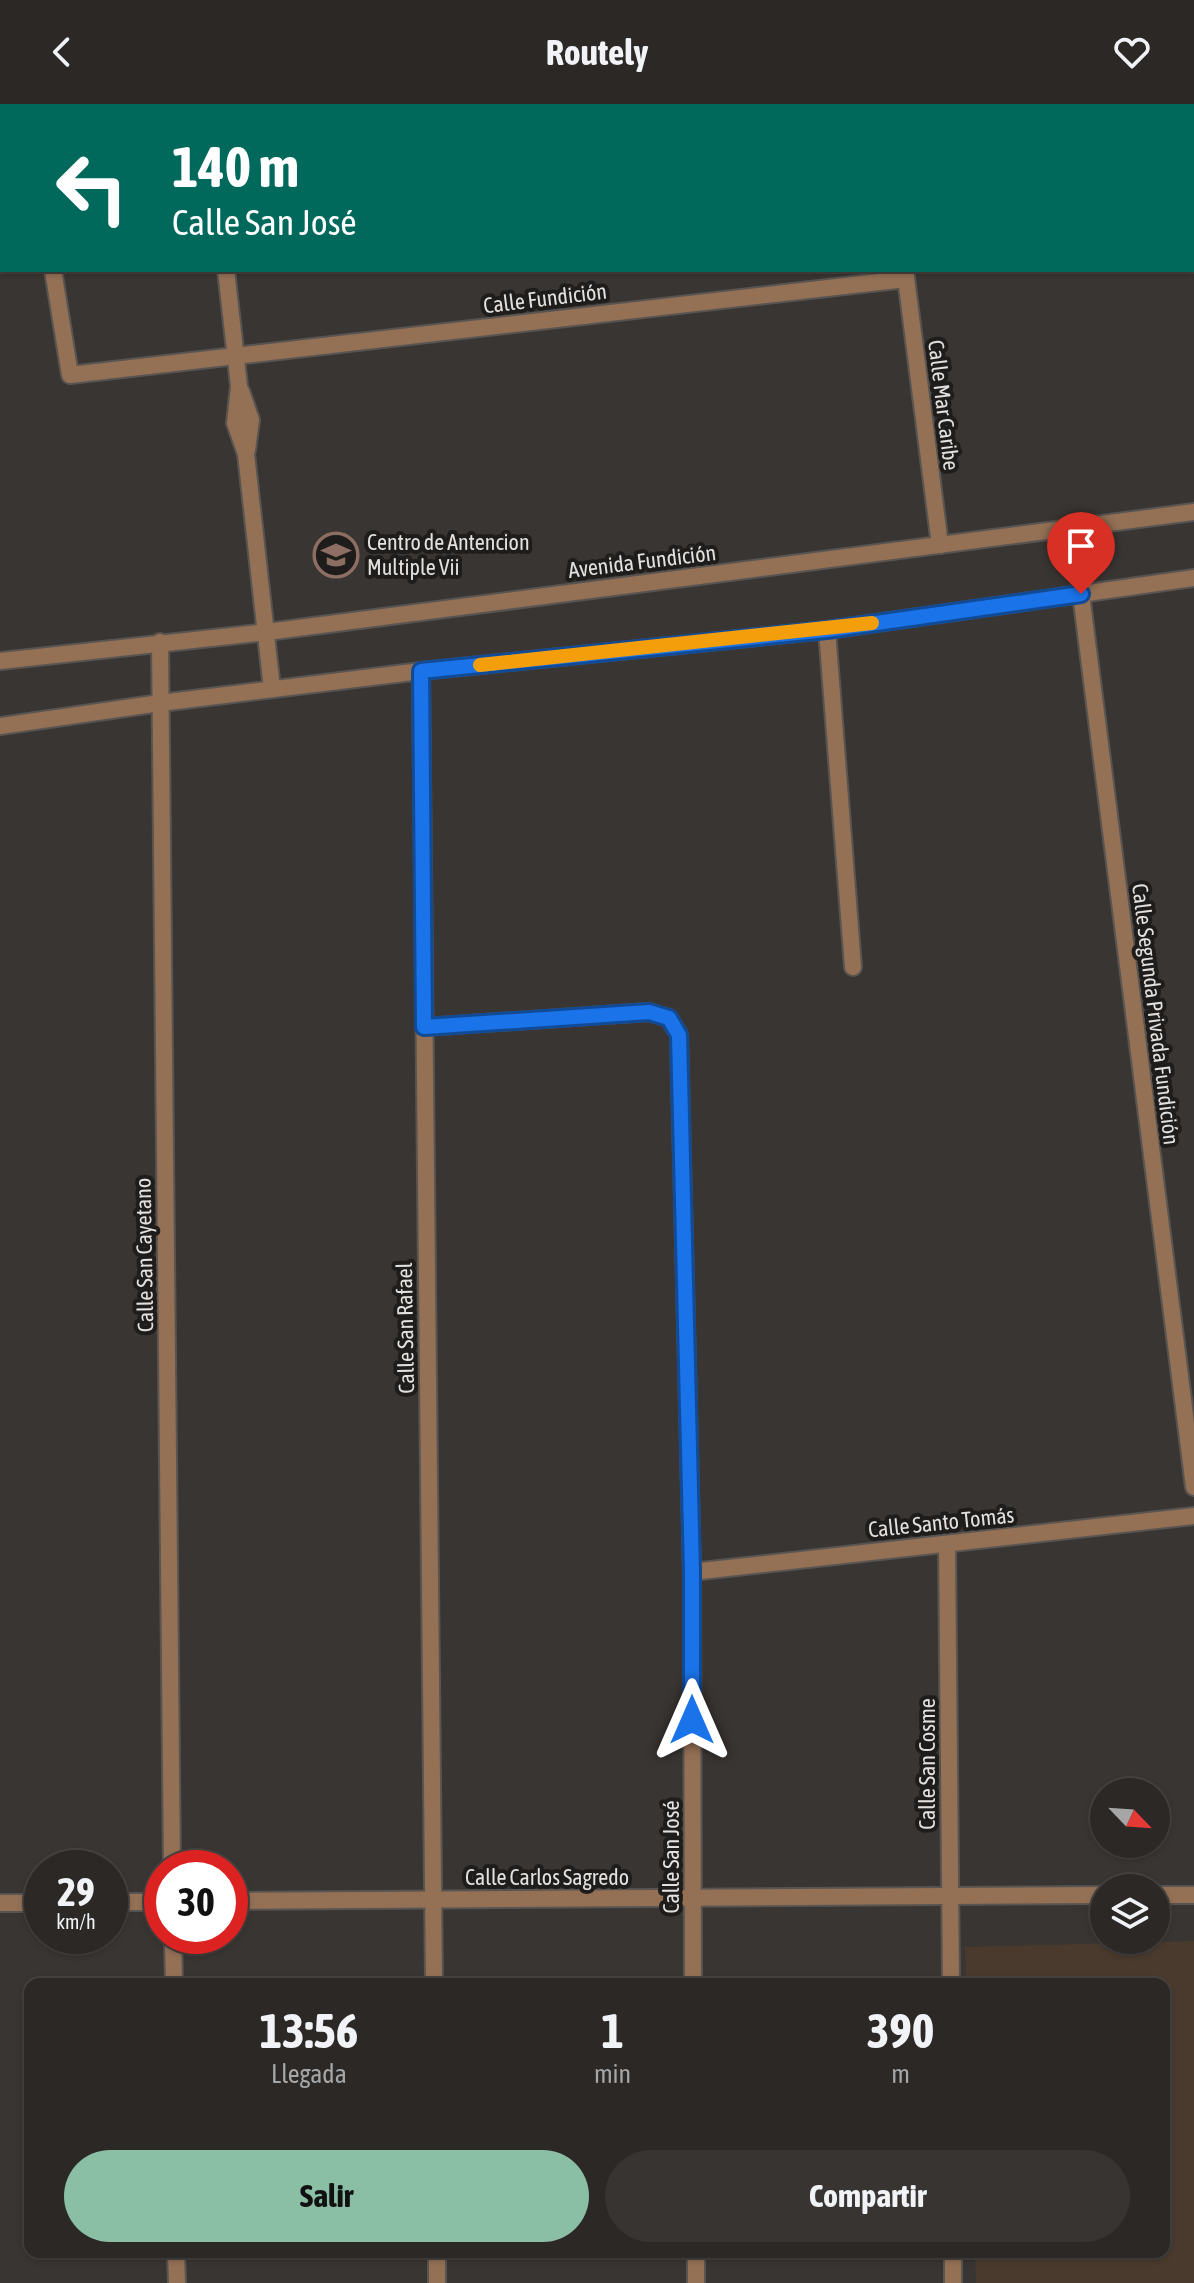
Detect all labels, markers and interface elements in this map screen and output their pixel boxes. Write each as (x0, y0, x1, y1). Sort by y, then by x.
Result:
icon: back (40, 30, 84, 74)
icon: heart (1110, 30, 1154, 74)
text: Routely (546, 31, 648, 73)
text: 140 m (172, 135, 299, 199)
icon: left (40, 136, 144, 240)
text: Calle San José (172, 201, 357, 243)
street label: Calle Fundición (482, 278, 608, 318)
street label: Calle Mar Caribe (923, 338, 965, 472)
pin (1047, 512, 1115, 594)
icon: arrive (1059, 524, 1103, 568)
place label: Centro de Antencion Multiple Vii (367, 529, 530, 580)
school or university icon: Centro de Antencion Multiple Vii (312, 531, 360, 579)
street label: Avenida Fundición (567, 539, 717, 583)
street label: Calle Segunda Privada Fundición (1127, 882, 1185, 1146)
street label: Calle San Cayetano (130, 1178, 158, 1332)
street label: Calle San Rafael (391, 1262, 419, 1394)
street label: Calle Santo Tomás (867, 1501, 1016, 1543)
position arrow (650, 1678, 734, 1762)
street label: Calle San Cosme (914, 1698, 940, 1830)
north arrow (1090, 1778, 1170, 1858)
map controls (1090, 1778, 1170, 1954)
street label: Calle San José (658, 1801, 684, 1913)
speed limit sign: 30 (144, 1850, 248, 1954)
street label: Calle Carlos Sagredo (465, 1864, 629, 1890)
text: 29 (57, 1869, 95, 1914)
button: layers (1090, 1874, 1170, 1954)
text: km/h (56, 1910, 96, 1933)
text: 13:56 (260, 2003, 358, 2058)
text: 1 (601, 2003, 624, 2058)
text: 390 (867, 2003, 934, 2058)
text: Llegada (271, 2059, 347, 2089)
text: min (594, 2059, 631, 2089)
text: m (891, 2059, 910, 2089)
button: Salir (64, 2150, 589, 2242)
button: Compartir (605, 2150, 1130, 2242)

